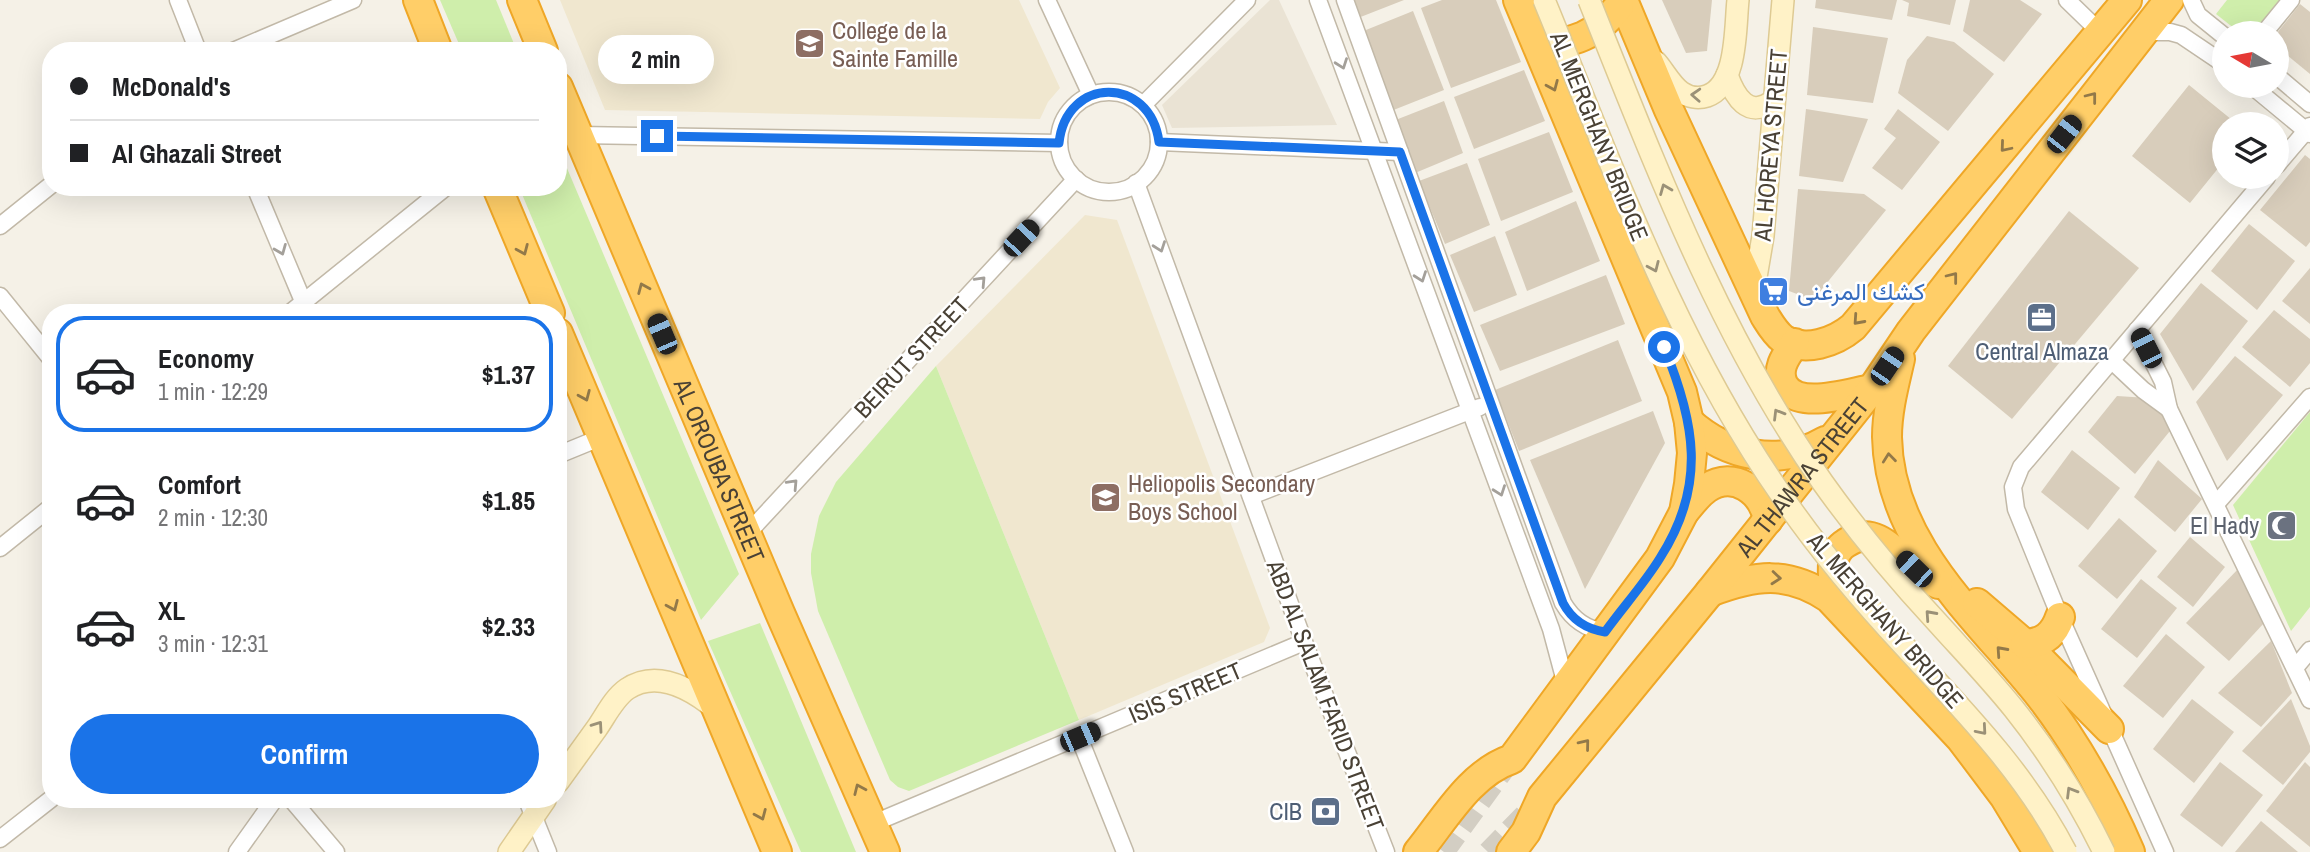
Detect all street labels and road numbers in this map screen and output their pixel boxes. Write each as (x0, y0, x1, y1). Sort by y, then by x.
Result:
street label: AL MERGHANY BRIDGE (1543, 26, 1657, 245)
street label: AL HOREYA STREET (1746, 48, 1794, 243)
street label: BEIRUT STREET (846, 289, 976, 425)
street label: AL OROUBA STREET (666, 373, 773, 567)
street label: AL THAWRA STREET (1728, 390, 1875, 564)
street label: AL MERGHANY BRIDGE (1800, 525, 1971, 715)
street label: ABD AL SALAM FARID STREET (1259, 554, 1392, 835)
street label: ISIS STREET (1123, 654, 1247, 730)

